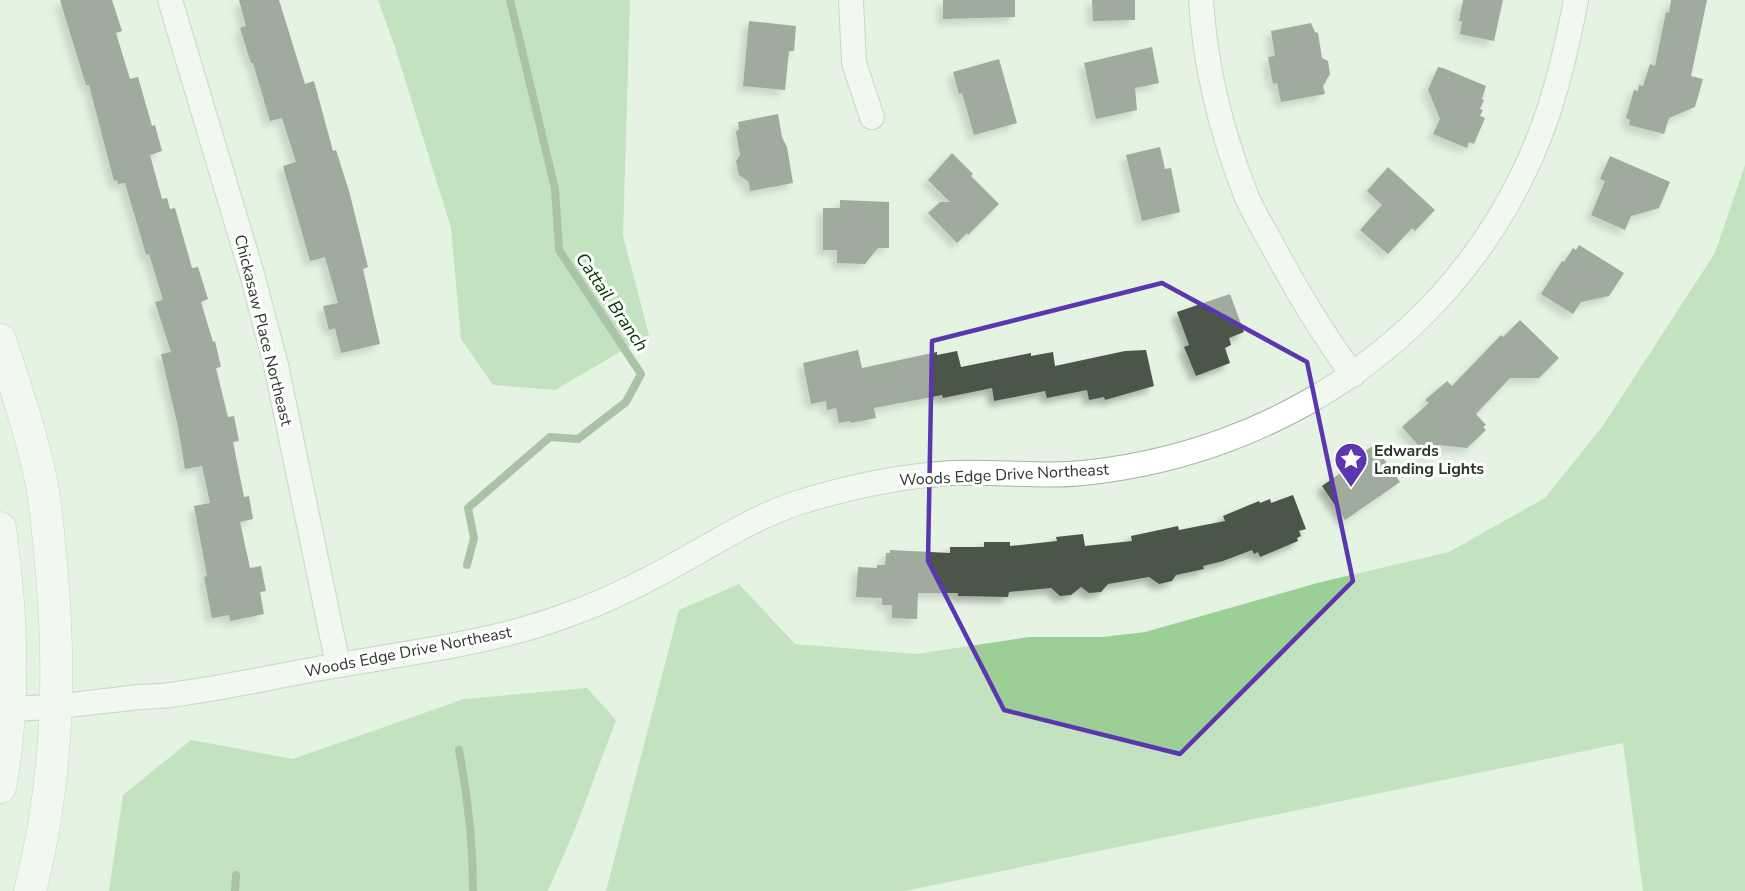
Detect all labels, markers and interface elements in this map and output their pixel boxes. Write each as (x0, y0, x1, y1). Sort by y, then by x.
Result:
street label: Chickasaw Place Northeast (229, 232, 298, 428)
water label: Cattail Branch (570, 248, 654, 356)
place label: Edwards Landing Lights (1374, 440, 1484, 480)
place icon: Edwards Landing Lights (1333, 441, 1369, 488)
street label: Woods Edge Drive Northeast (899, 458, 1110, 491)
street label: Woods Edge Drive Northeast (303, 621, 514, 683)

